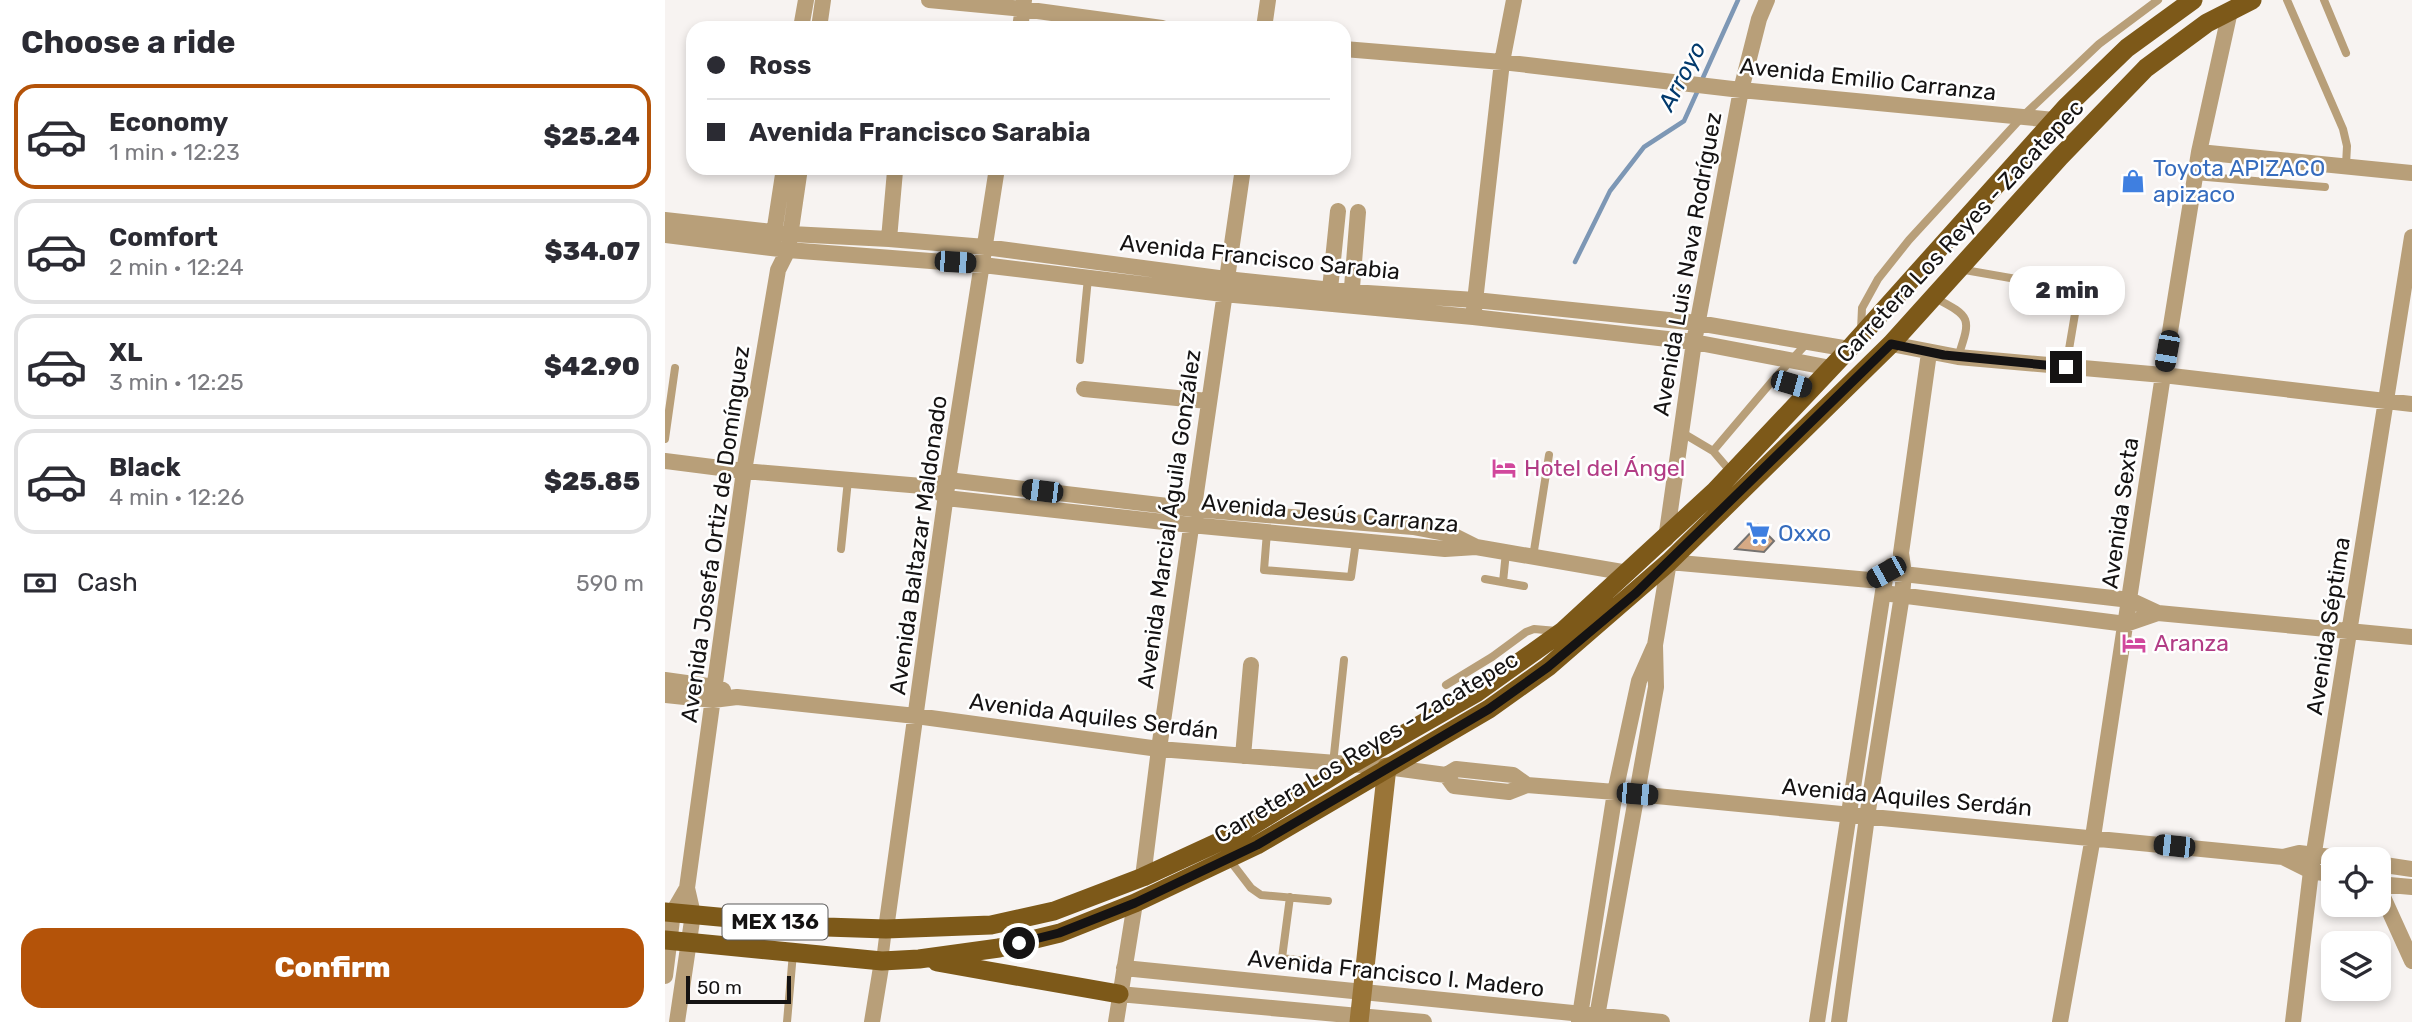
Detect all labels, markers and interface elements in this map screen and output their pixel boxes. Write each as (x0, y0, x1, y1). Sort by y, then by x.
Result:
text: Choose a ride (21, 23, 235, 61)
water label: Arroyo (1651, 37, 1712, 117)
text: Ross (749, 50, 811, 81)
street label: Avenida Emilio Carranza (1738, 52, 1998, 106)
street label: Carretera Los Reyes - Zacatepec (1831, 94, 2089, 368)
icon: car (25, 105, 88, 168)
text: Economy (109, 107, 228, 138)
street label: Avenida Luis Nava Rodríguez (1646, 110, 1728, 418)
text: Avenida Francisco Sarabia (749, 117, 1091, 148)
text: $25.24 (543, 121, 640, 152)
text: 1 min · 12:23 (109, 138, 240, 166)
place label: Toyota APIZACO apizaco (2153, 154, 2325, 208)
shop icon: Toyota APIZACO apizaco (2119, 167, 2147, 195)
icon: car (25, 220, 88, 283)
text: Comfort (109, 222, 218, 253)
street label: Avenida Francisco Sarabia (1119, 228, 1401, 286)
text: $34.07 (545, 236, 640, 267)
car (934, 250, 977, 274)
text: 2 min · 12:24 (109, 253, 244, 281)
callout: 2 min (2008, 266, 2124, 314)
text: 2 min (2035, 276, 2099, 304)
car (2154, 328, 2181, 374)
icon: car (25, 335, 88, 398)
text: XL (109, 337, 142, 368)
street label: Avenida Josefa Ortiz de Domínguez (675, 344, 755, 724)
street label: Avenida Marcial Águila González (1131, 348, 1207, 690)
text: $42.90 (544, 351, 640, 382)
route end (2050, 351, 2082, 383)
text: 3 min · 12:25 (109, 368, 244, 396)
car (1768, 368, 1815, 400)
street label: Avenida Baltazar Maldonado (883, 394, 953, 696)
street label: Avenida Sexta (2096, 436, 2144, 590)
icon: car (25, 450, 88, 513)
text: Black (109, 452, 181, 483)
hotel icon: Hotel del Ángel (1490, 454, 1518, 482)
place label: Hotel del Ángel (1524, 454, 1685, 482)
text: $25.85 (544, 466, 640, 497)
car (1020, 478, 1065, 504)
text: 4 min · 12:26 (109, 483, 244, 511)
street label: Avenida Jesús Carranza (1200, 488, 1460, 538)
supermarket icon: Oxxo (1744, 519, 1772, 547)
place label: Oxxo (1778, 519, 1831, 547)
street label: Avenida Séptima (2300, 535, 2356, 717)
car (1863, 553, 1910, 591)
icon: cash (21, 564, 59, 602)
text: Cash (77, 567, 138, 598)
text: 590 m (576, 569, 644, 597)
hotel icon: Aranza (2120, 629, 2148, 657)
place label: Aranza (2154, 629, 2229, 657)
street label: Carretera Los Reyes - Zacatepec (1209, 645, 1523, 849)
street label: Avenida Aquiles Serdán (968, 687, 1220, 745)
street label: Avenida Aquiles Serdán (1781, 772, 2033, 822)
car (1616, 782, 1659, 806)
car (2153, 833, 2196, 859)
map controls (2321, 847, 2391, 1001)
button: locate (2321, 847, 2391, 917)
road number: MEX 136 (722, 904, 827, 940)
route start (1003, 927, 1035, 959)
button: Confirm (21, 928, 644, 1008)
button: layers (2321, 931, 2391, 1001)
street label: Avenida Francisco I. Madero (1246, 944, 1546, 1002)
scale bar (686, 973, 791, 1005)
text: 50 m (697, 976, 742, 999)

